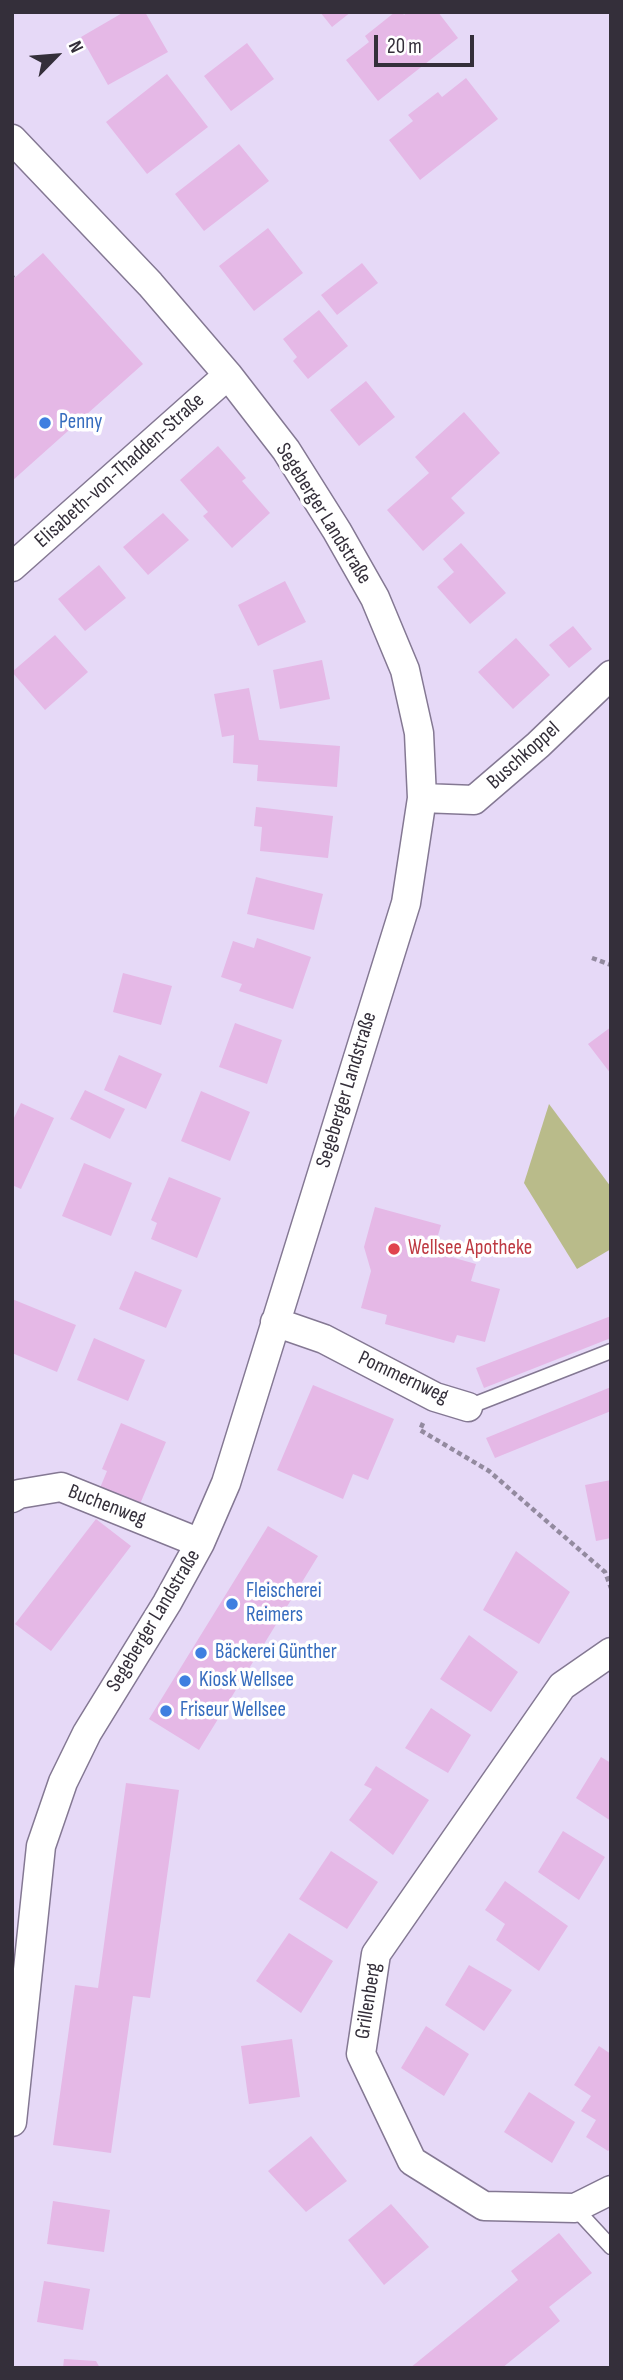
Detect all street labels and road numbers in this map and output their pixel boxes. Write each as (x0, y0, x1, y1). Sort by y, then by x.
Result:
street label: Elisabeth-von-Thadden-Straße (30, 388, 210, 554)
street label: Segeberger Landstraße (270, 439, 376, 589)
street label: Buschkoppel (482, 717, 566, 795)
street label: Segeberger Landstraße (311, 1009, 383, 1171)
street label: Pommernweg (354, 1346, 452, 1410)
street label: Buchenweg (64, 1480, 150, 1532)
street label: Segeberger Landstraße (102, 1545, 206, 1697)
street label: Grillenberg (351, 1961, 387, 2041)

